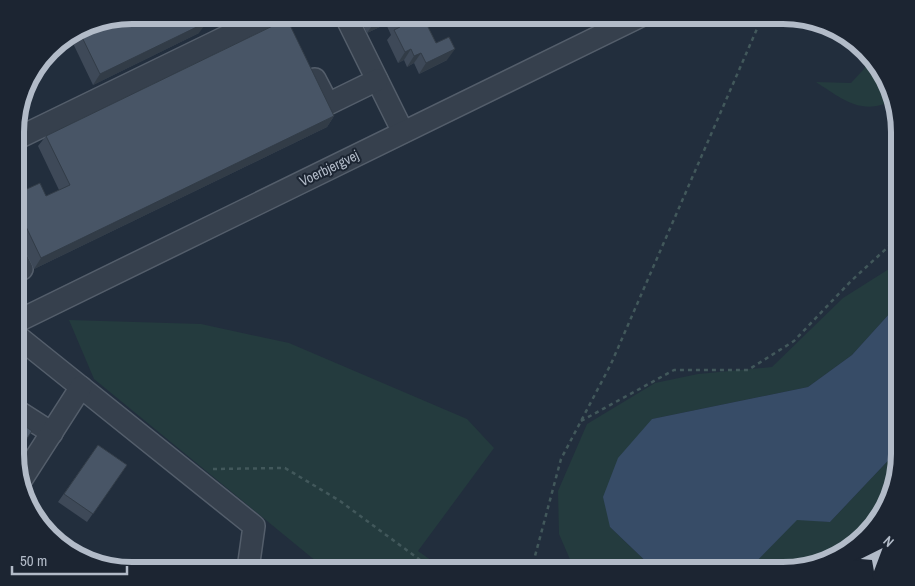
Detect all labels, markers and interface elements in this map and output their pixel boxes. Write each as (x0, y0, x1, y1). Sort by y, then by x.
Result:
street label: Voerbjergvej (296, 146, 362, 190)
north arrow (855, 526, 905, 576)
text: N (880, 532, 898, 551)
scale bar (12, 544, 128, 576)
text: 50 m (20, 550, 47, 571)

